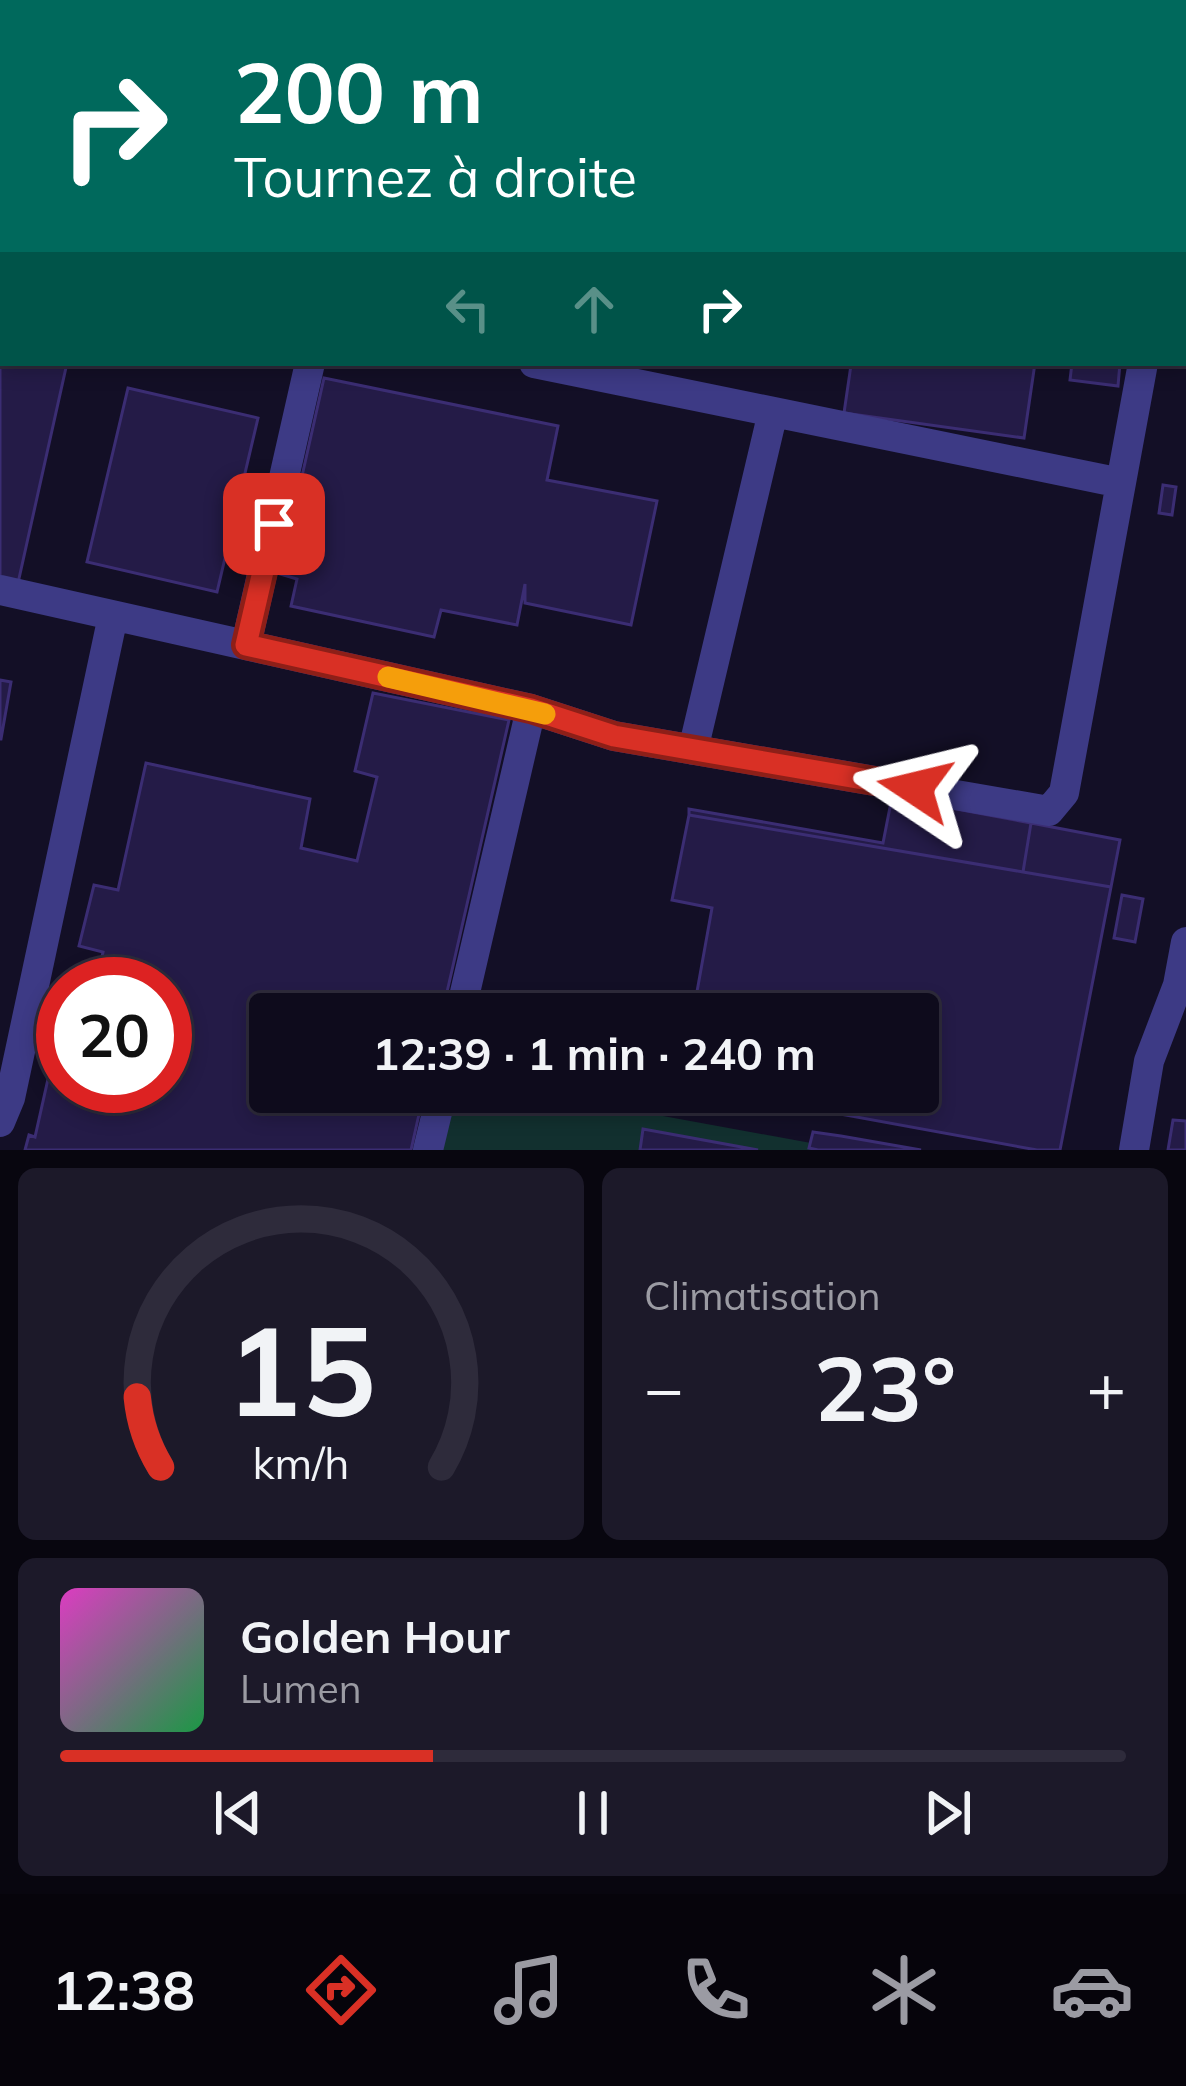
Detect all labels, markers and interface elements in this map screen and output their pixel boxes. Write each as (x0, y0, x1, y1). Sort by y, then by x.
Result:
text: 200 m (234, 39, 484, 144)
icon: right (36, 48, 192, 204)
text: Tournez à droite (234, 143, 637, 211)
icon: left (435, 276, 501, 342)
icon: ahead (561, 276, 627, 342)
icon: right (687, 276, 753, 342)
pin (223, 473, 325, 575)
icon: arrive (241, 491, 307, 557)
position arrow (852, 725, 978, 851)
speed limit sign: 20 (36, 957, 192, 1113)
text: 12:39 · 1 min · 240 m (372, 1025, 816, 1081)
text: Climatisation (644, 1271, 881, 1320)
text: 15 (226, 1291, 376, 1447)
text: 23° (814, 1331, 956, 1444)
text: − (644, 1346, 684, 1429)
text: + (1086, 1346, 1126, 1429)
text: km/h (252, 1436, 350, 1490)
text: Golden Hour (240, 1608, 510, 1664)
text: Lumen (240, 1664, 362, 1713)
icon: previous (205, 1780, 271, 1846)
icon: pause (560, 1780, 626, 1846)
icon: next (915, 1780, 981, 1846)
icon: directions (299, 1948, 383, 2032)
icon: music (487, 1948, 571, 2032)
icon: phone (674, 1948, 758, 2032)
icon: climate (862, 1948, 946, 2032)
icon: car (1050, 1948, 1134, 2032)
text: 12:38 (52, 1956, 195, 2024)

